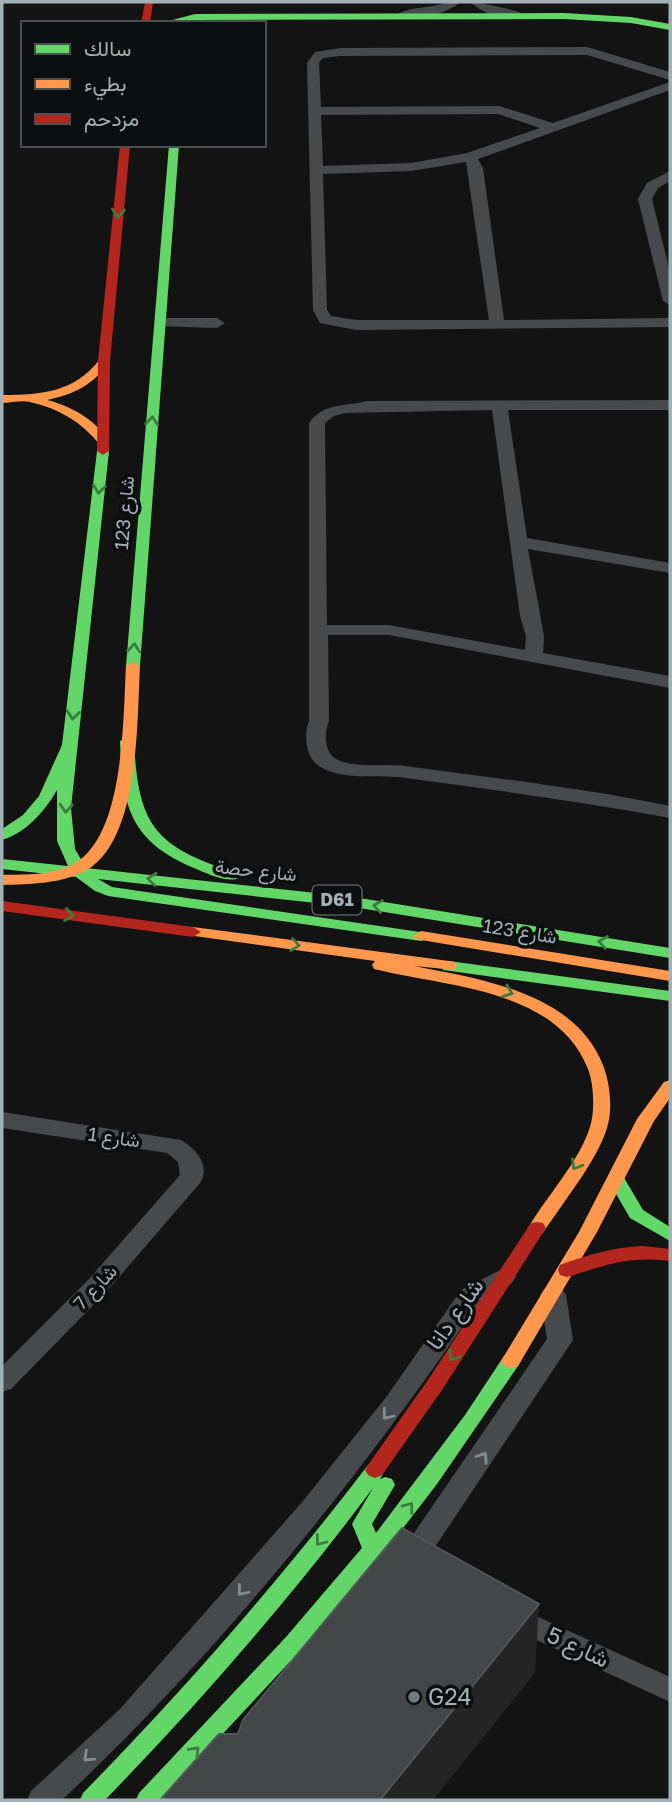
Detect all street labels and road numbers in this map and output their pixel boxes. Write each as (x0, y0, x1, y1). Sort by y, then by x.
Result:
street label: شارع 123 (109, 475, 140, 551)
street label: شارع حصة (214, 854, 298, 887)
road number: D61 (312, 886, 362, 915)
street label: شارع 123 (481, 913, 559, 950)
street label: شارع 1 (86, 1121, 142, 1154)
street label: شارع 7 (68, 1259, 123, 1315)
street label: شارع دانا (420, 1272, 491, 1356)
street label: شارع 5 (542, 1620, 614, 1675)

